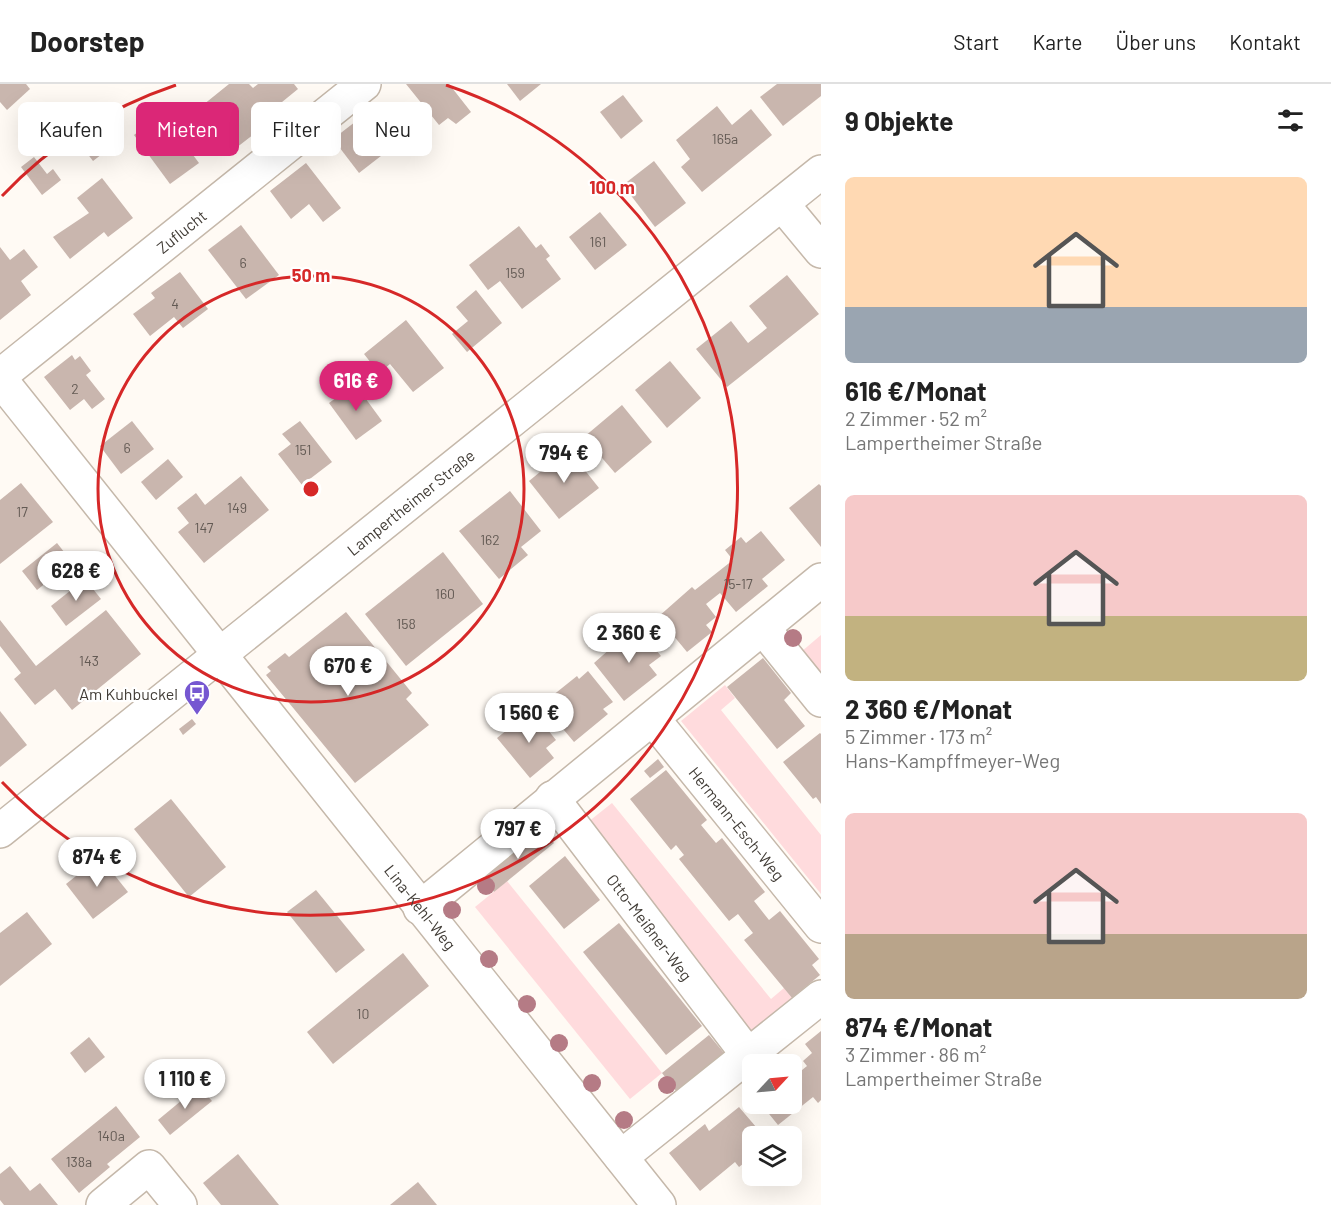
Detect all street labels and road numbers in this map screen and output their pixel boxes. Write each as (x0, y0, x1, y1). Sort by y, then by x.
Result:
street label: Zuflucht (152, 205, 210, 256)
street label: Lampertheimer Straße (343, 445, 478, 559)
street label: Hermann-Esch-Weg (686, 762, 789, 884)
street label: Lina-Kehl-Weg (381, 860, 461, 953)
street label: Otto-Meißner-Weg (604, 870, 697, 984)

